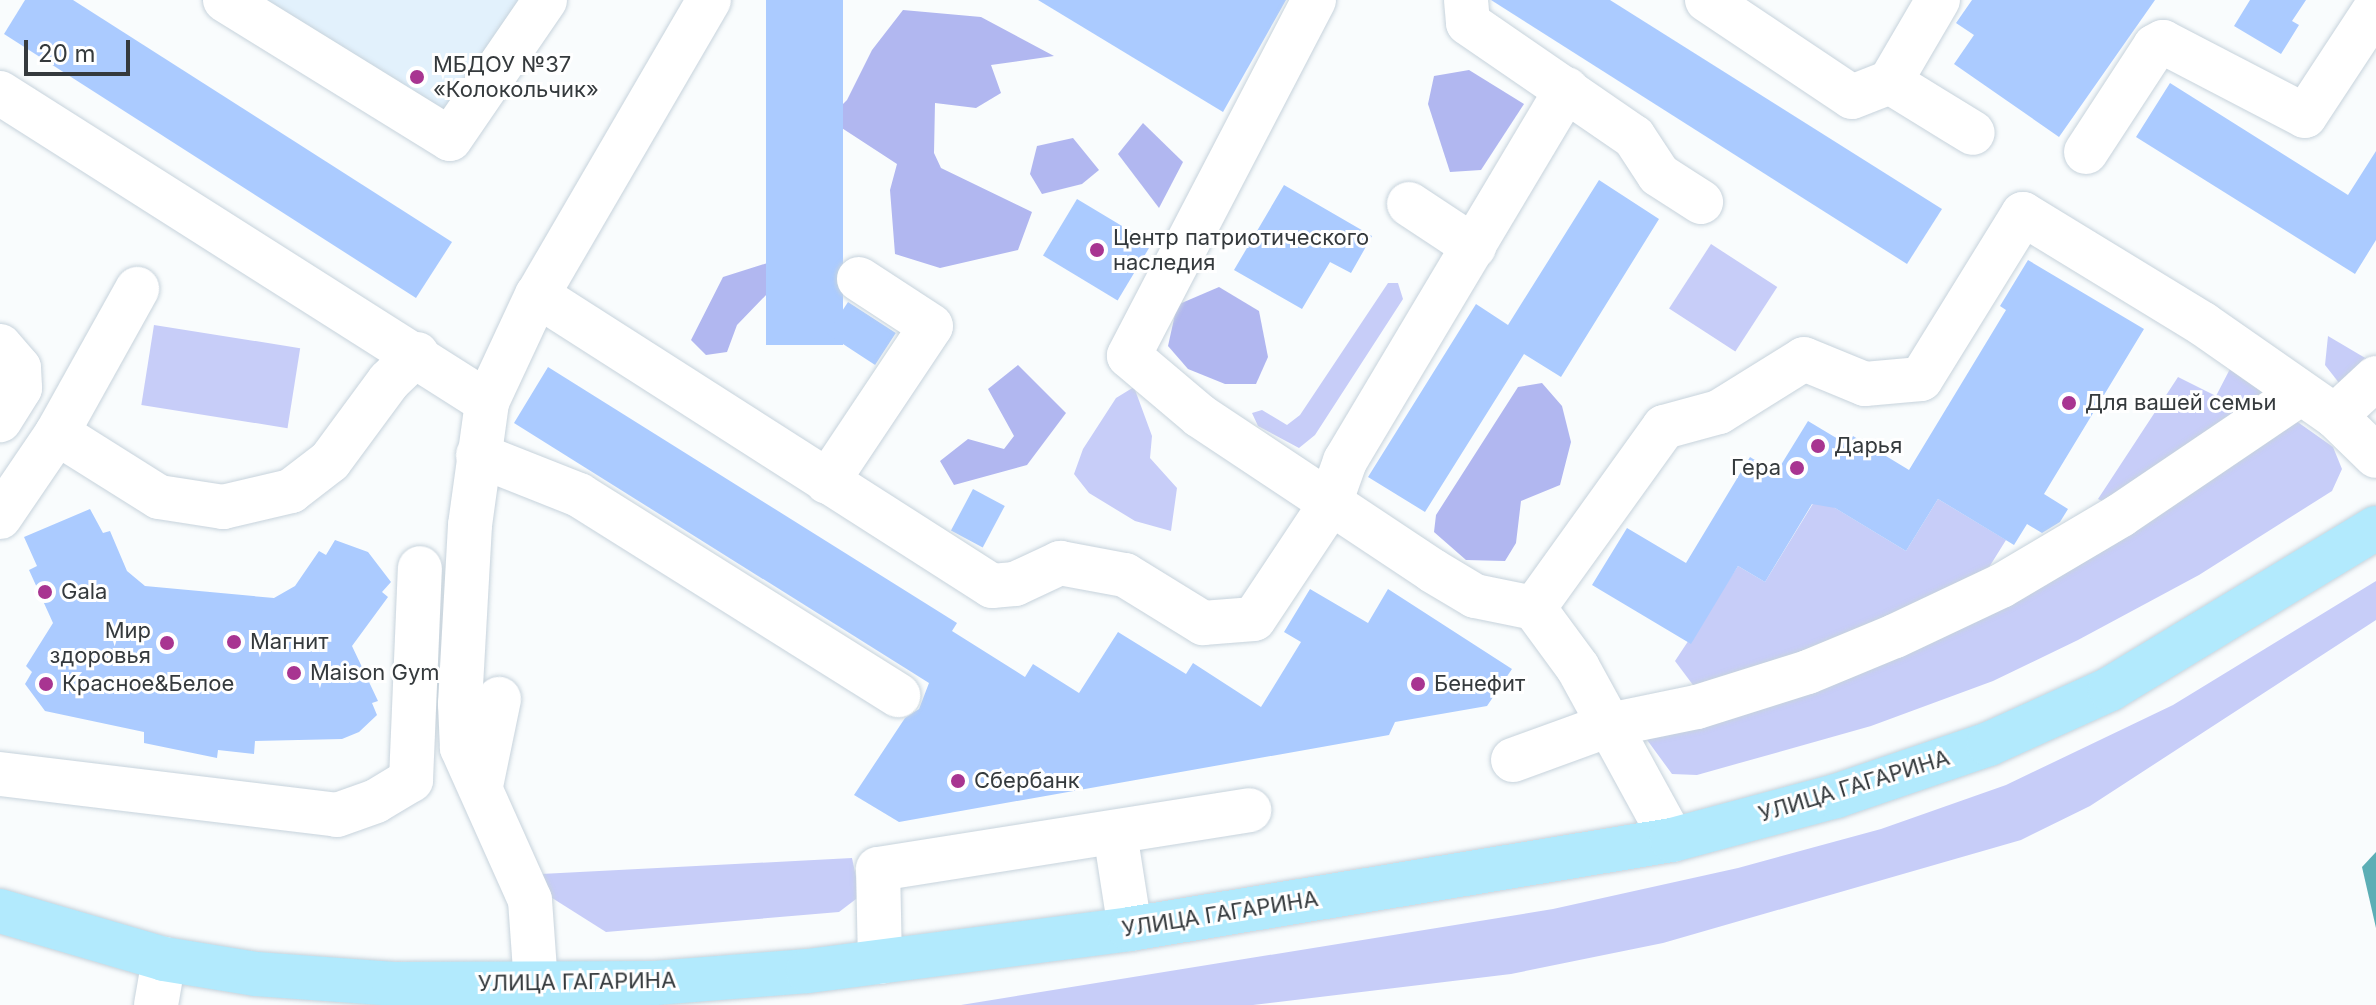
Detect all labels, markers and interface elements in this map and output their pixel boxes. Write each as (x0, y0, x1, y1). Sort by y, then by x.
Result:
scale bar (28, 24, 134, 74)
text: 20 m (38, 39, 96, 68)
place label: МБДОУ №37 «Колокольчик» (433, 51, 599, 102)
marker: МБДОУ №37 «Колокольчик» (408, 68, 426, 86)
place label: Центр патриотического наследия (1113, 224, 1369, 276)
marker: Центр патриотического наследия (1088, 241, 1106, 259)
place label: Для вашей семьи (2085, 390, 2277, 416)
marker: Для вашей семьи (2060, 394, 2078, 412)
place label: Дарья (1834, 433, 1902, 459)
marker: Дарья (1809, 437, 1827, 455)
place label: Гера (1731, 455, 1781, 481)
marker: Гера (1788, 459, 1806, 477)
place label: Gala (61, 579, 107, 605)
marker: Gala (36, 583, 54, 601)
place label: Мир здоровья (50, 617, 151, 668)
place label: Магнит (250, 629, 328, 655)
marker: Магнит (225, 633, 243, 651)
marker: Мир здоровья (158, 634, 176, 652)
place label: Maison Gym (310, 660, 440, 686)
marker: Maison Gym (285, 664, 303, 682)
place label: Красное&Белое (62, 671, 234, 697)
place label: Бенефит (1434, 671, 1525, 697)
marker: Красное&Белое (37, 675, 55, 693)
marker: Бенефит (1409, 675, 1427, 693)
street label: УЛИЦА ГАГАРИНА (1755, 744, 1953, 828)
place label: Сбербанк (974, 768, 1080, 794)
marker: Сбербанк (949, 772, 967, 790)
street label: УЛИЦА ГАГАРИНА (1120, 885, 1320, 943)
street label: УЛИЦА ГАГАРИНА (478, 967, 676, 997)

